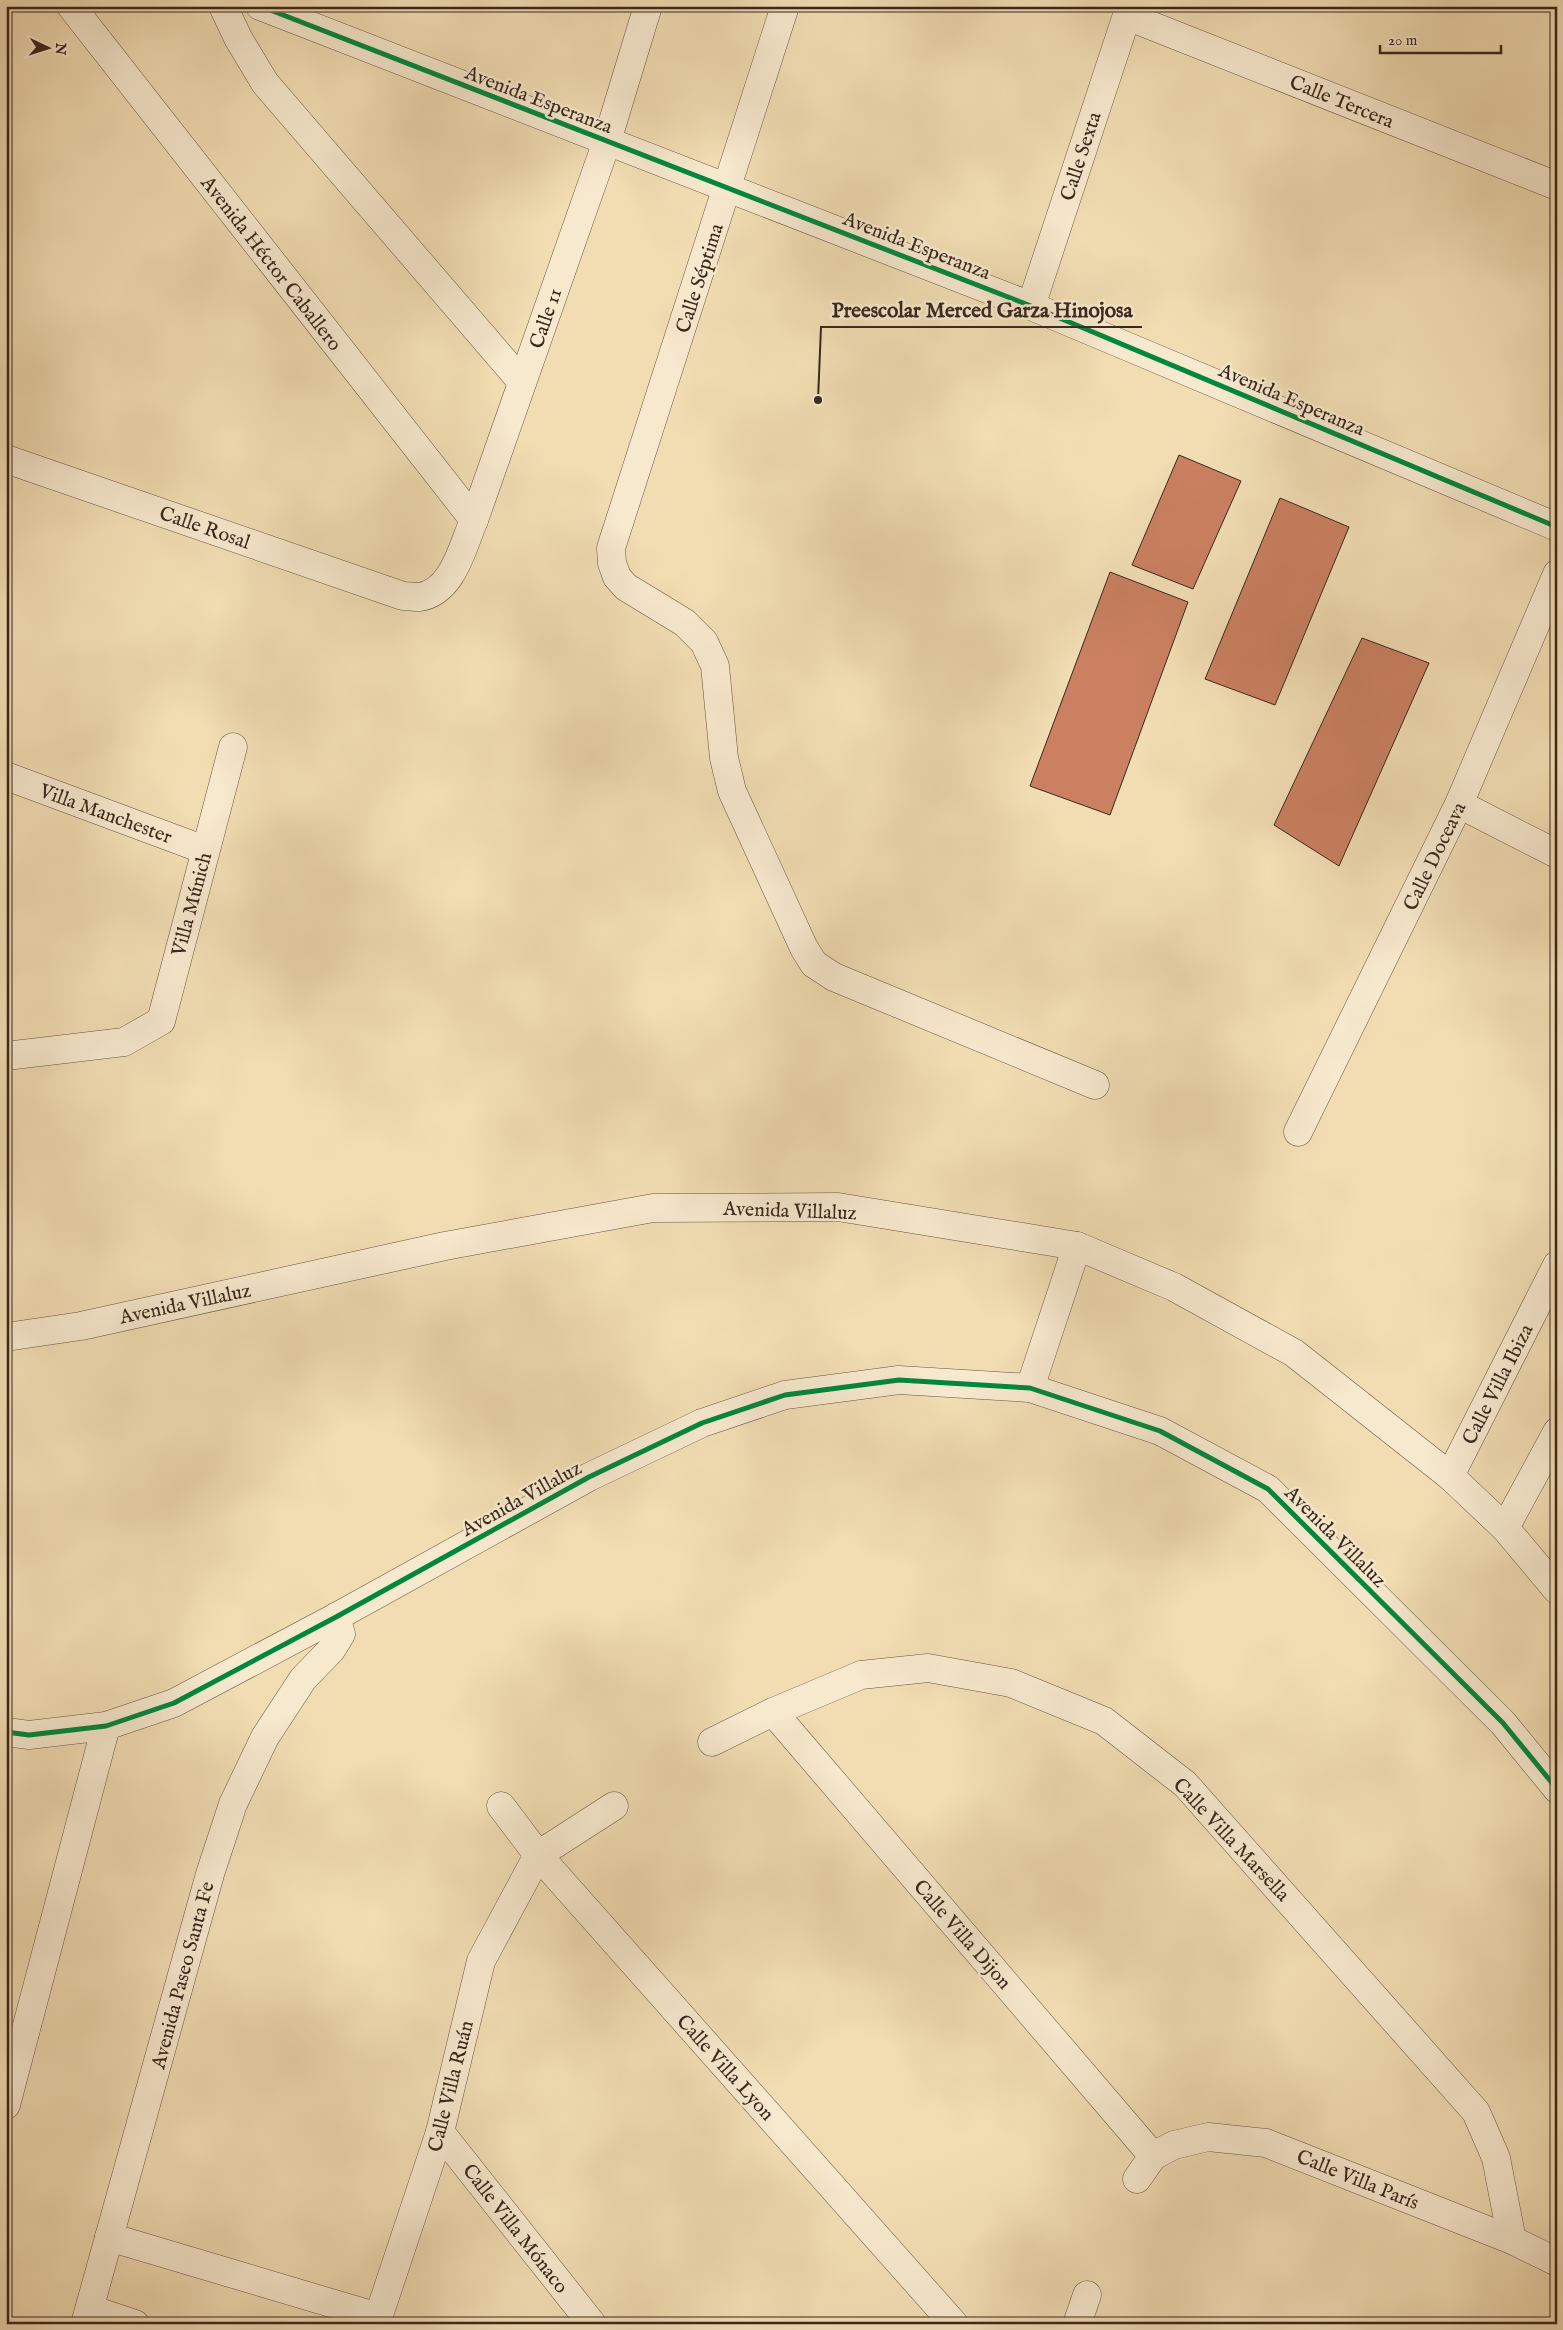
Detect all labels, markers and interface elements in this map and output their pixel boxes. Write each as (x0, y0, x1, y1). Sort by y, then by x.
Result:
north arrow (22, 22, 72, 72)
scale bar (1380, 22, 1502, 54)
text: 20 m (1388, 31, 1418, 50)
text: N (51, 41, 69, 56)
street label: Avenida Esperanza (460, 60, 616, 140)
street label: Calle Tercera (1286, 70, 1398, 135)
street label: Calle Sexta (1055, 109, 1108, 204)
street label: Avenida Héctor Caballero (194, 171, 347, 356)
street label: Avenida Esperanza (838, 206, 994, 286)
street label: Calle Séptima (671, 220, 730, 337)
street label: Calle 11 (524, 285, 568, 352)
callout: Preescolar Merced Garza Hinojosa (821, 291, 1142, 327)
text: Preescolar Merced Garza Hinojosa (832, 298, 1133, 325)
street label: Avenida Esperanza (1214, 358, 1368, 443)
street label: Calle Rosal (156, 501, 254, 556)
street label: Villa Manchester (35, 779, 176, 850)
street label: Calle Doceava (1398, 798, 1473, 915)
street label: Villa Múnich (166, 849, 218, 960)
street label: Avenida Villaluz (722, 1197, 857, 1226)
street label: Avenida Villaluz (116, 1278, 253, 1331)
street label: Calle Villa Ibiza (1457, 1320, 1540, 1449)
street label: Avenida Villaluz (456, 1456, 586, 1543)
street label: Avenida Villaluz (1278, 1480, 1391, 1593)
street label: Calle Villa Marsella (1167, 1773, 1295, 1907)
street label: Calle Villa Dijon (907, 1875, 1017, 1995)
street label: Avenida Paseo Santa Fe (146, 1879, 221, 2073)
street label: Calle Villa Lyon (671, 2010, 779, 2127)
street label: Calle Villa Ruán (423, 2018, 480, 2155)
street label: Calle Villa París (1293, 2145, 1422, 2216)
street label: Calle Villa Mónaco (456, 2159, 573, 2299)

